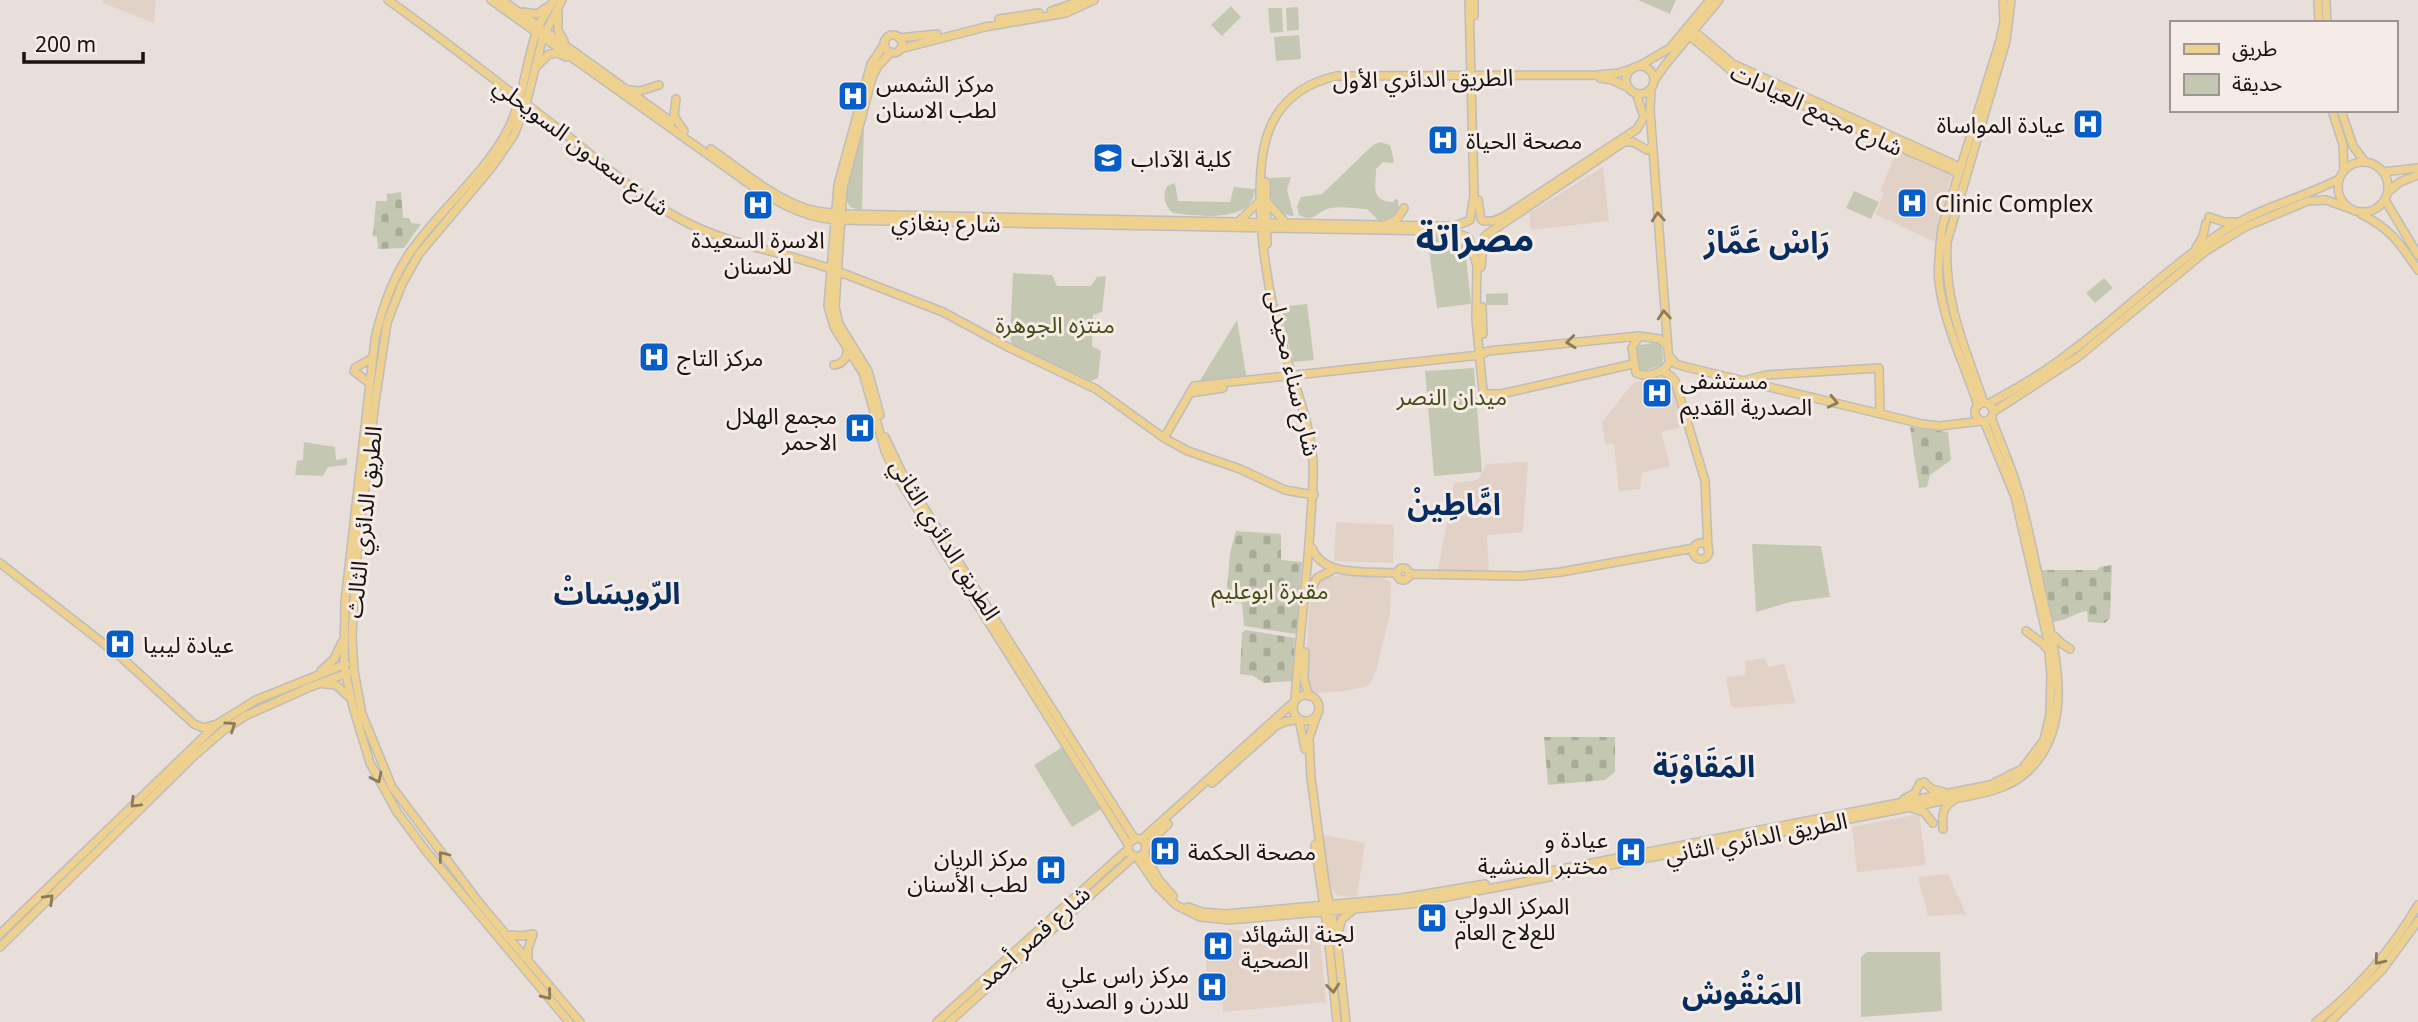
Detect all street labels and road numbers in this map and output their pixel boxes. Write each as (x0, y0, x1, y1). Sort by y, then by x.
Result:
street label: شارع مجمع العيادات (1725, 55, 1909, 165)
street label: الطريق الدائري الأول (1332, 60, 1514, 98)
street label: شارع سعدون السويحلي (486, 69, 676, 225)
street label: شارع بنغازي (891, 205, 1001, 241)
street label: شارع سناء محيدلى (1257, 287, 1329, 460)
street label: الطريق الدائري الثالث (337, 424, 391, 620)
street label: الطريق الدائري الثاني (881, 452, 1009, 627)
street label: الطريق الدائري الثاني (1662, 804, 1850, 873)
street label: شارع قصر أحمد (969, 877, 1098, 998)

